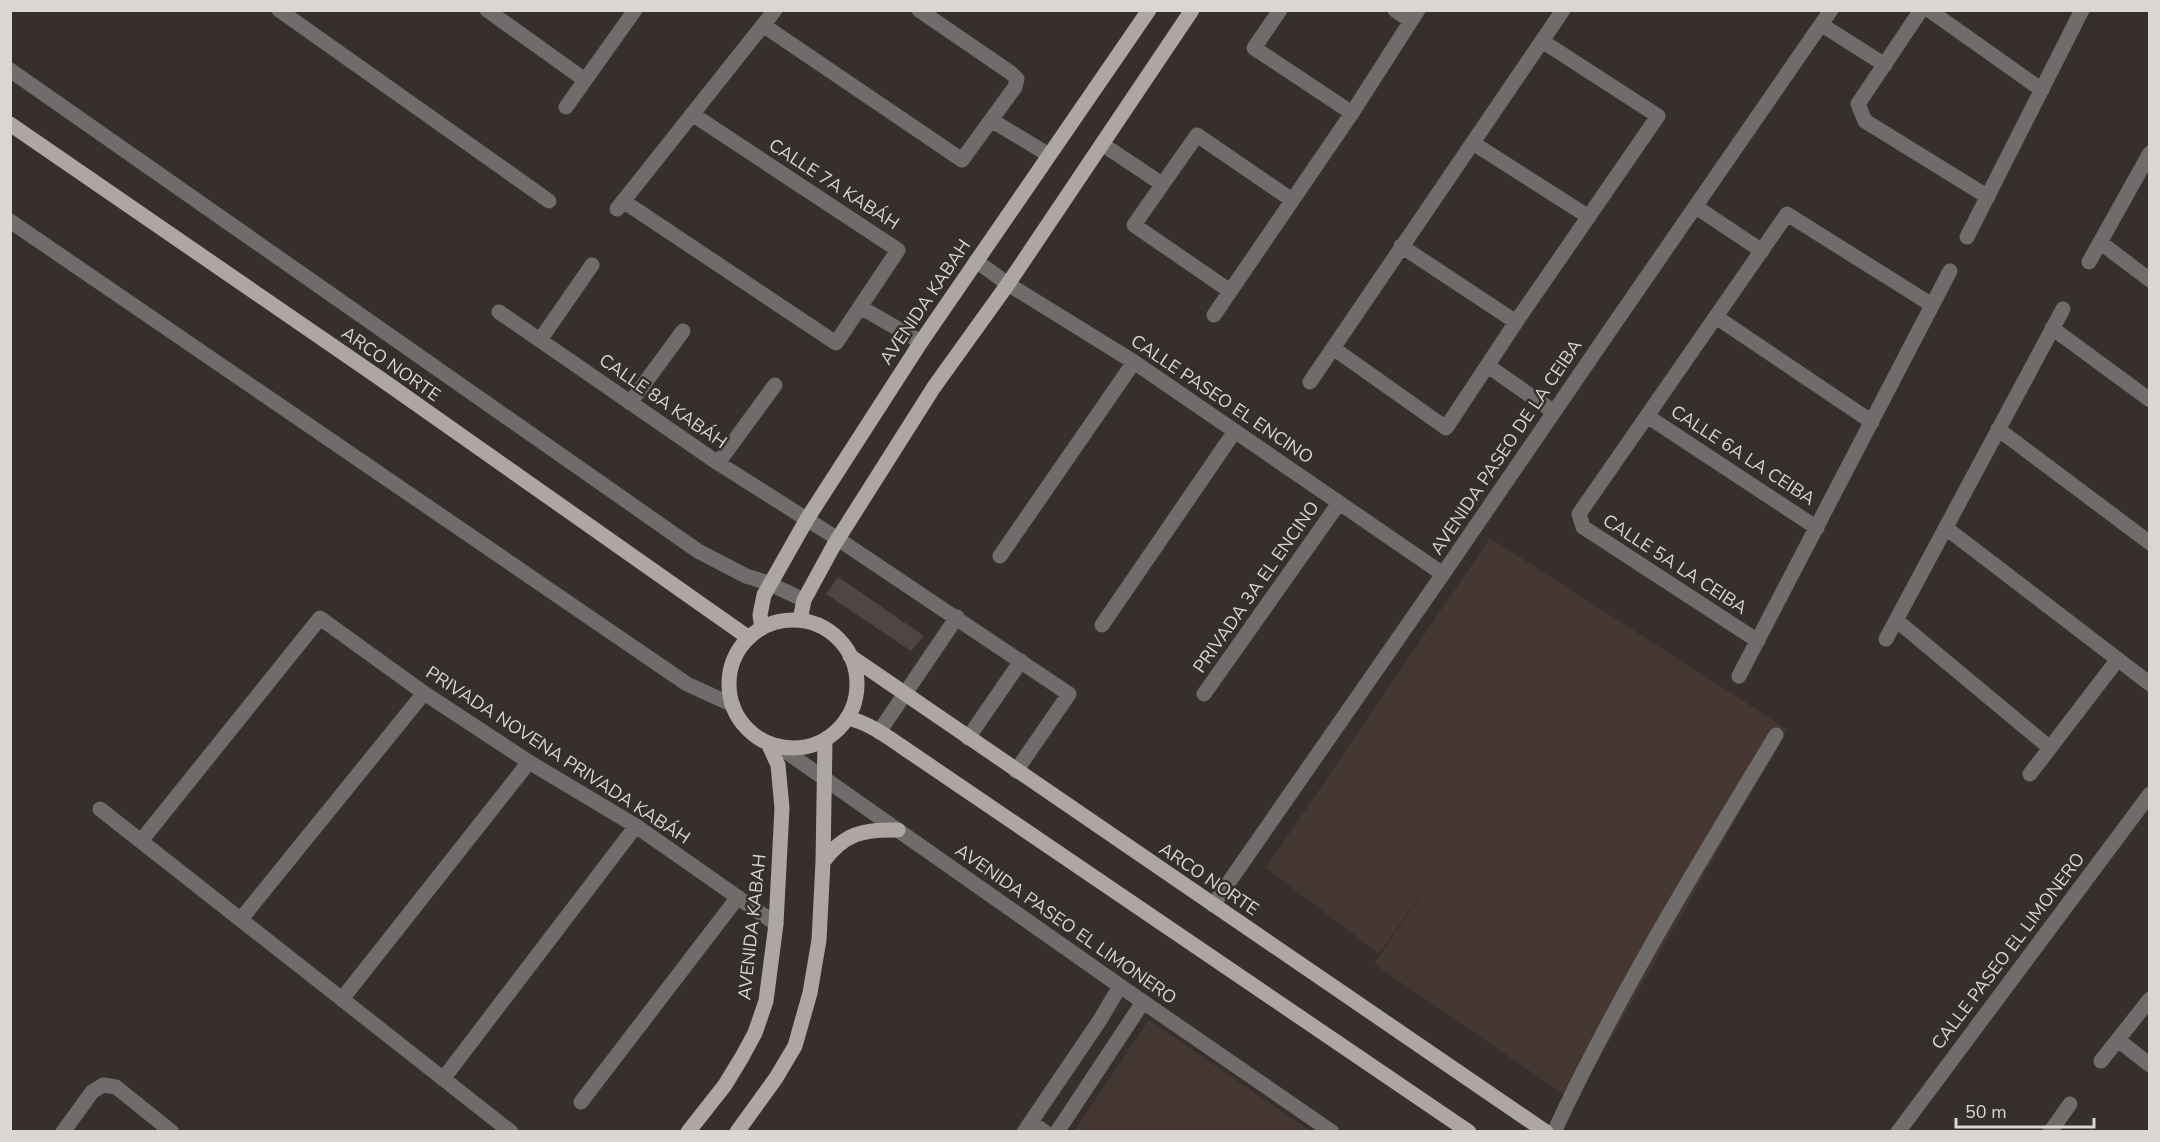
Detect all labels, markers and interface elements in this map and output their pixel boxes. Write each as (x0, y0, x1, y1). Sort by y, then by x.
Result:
street label: CALLE 7A KABÁH (764, 133, 904, 235)
street label: AVENIDA KABAH (874, 235, 976, 369)
street label: ARCO NORTE (337, 321, 445, 407)
street label: CALLE PASEO EL ENCINO (1126, 329, 1318, 469)
street label: AVENIDA PASEO DE LA CEIBA (1425, 335, 1587, 559)
street label: CALLE 8A KABÁH (594, 348, 732, 454)
street label: CALLE 6A LA CEIBA (1666, 399, 1820, 511)
street label: PRIVADA 3A EL ENCINO (1187, 496, 1325, 678)
street label: CALLE 5A LA CEIBA (1598, 508, 1752, 620)
street label: PRIVADA NOVENA PRIVADA KABÁH (421, 660, 695, 850)
street label: ARCO NORTE (1154, 837, 1264, 921)
street label: AVENIDA PASEO EL LIMONERO (951, 838, 1181, 1010)
street label: CALLE PASEO EL LIMONERO (1926, 848, 2090, 1054)
street label: AVENIDA KABAH (732, 853, 772, 1001)
scale bar (1956, 1091, 2094, 1129)
text: 50 m (1965, 1100, 2007, 1124)

